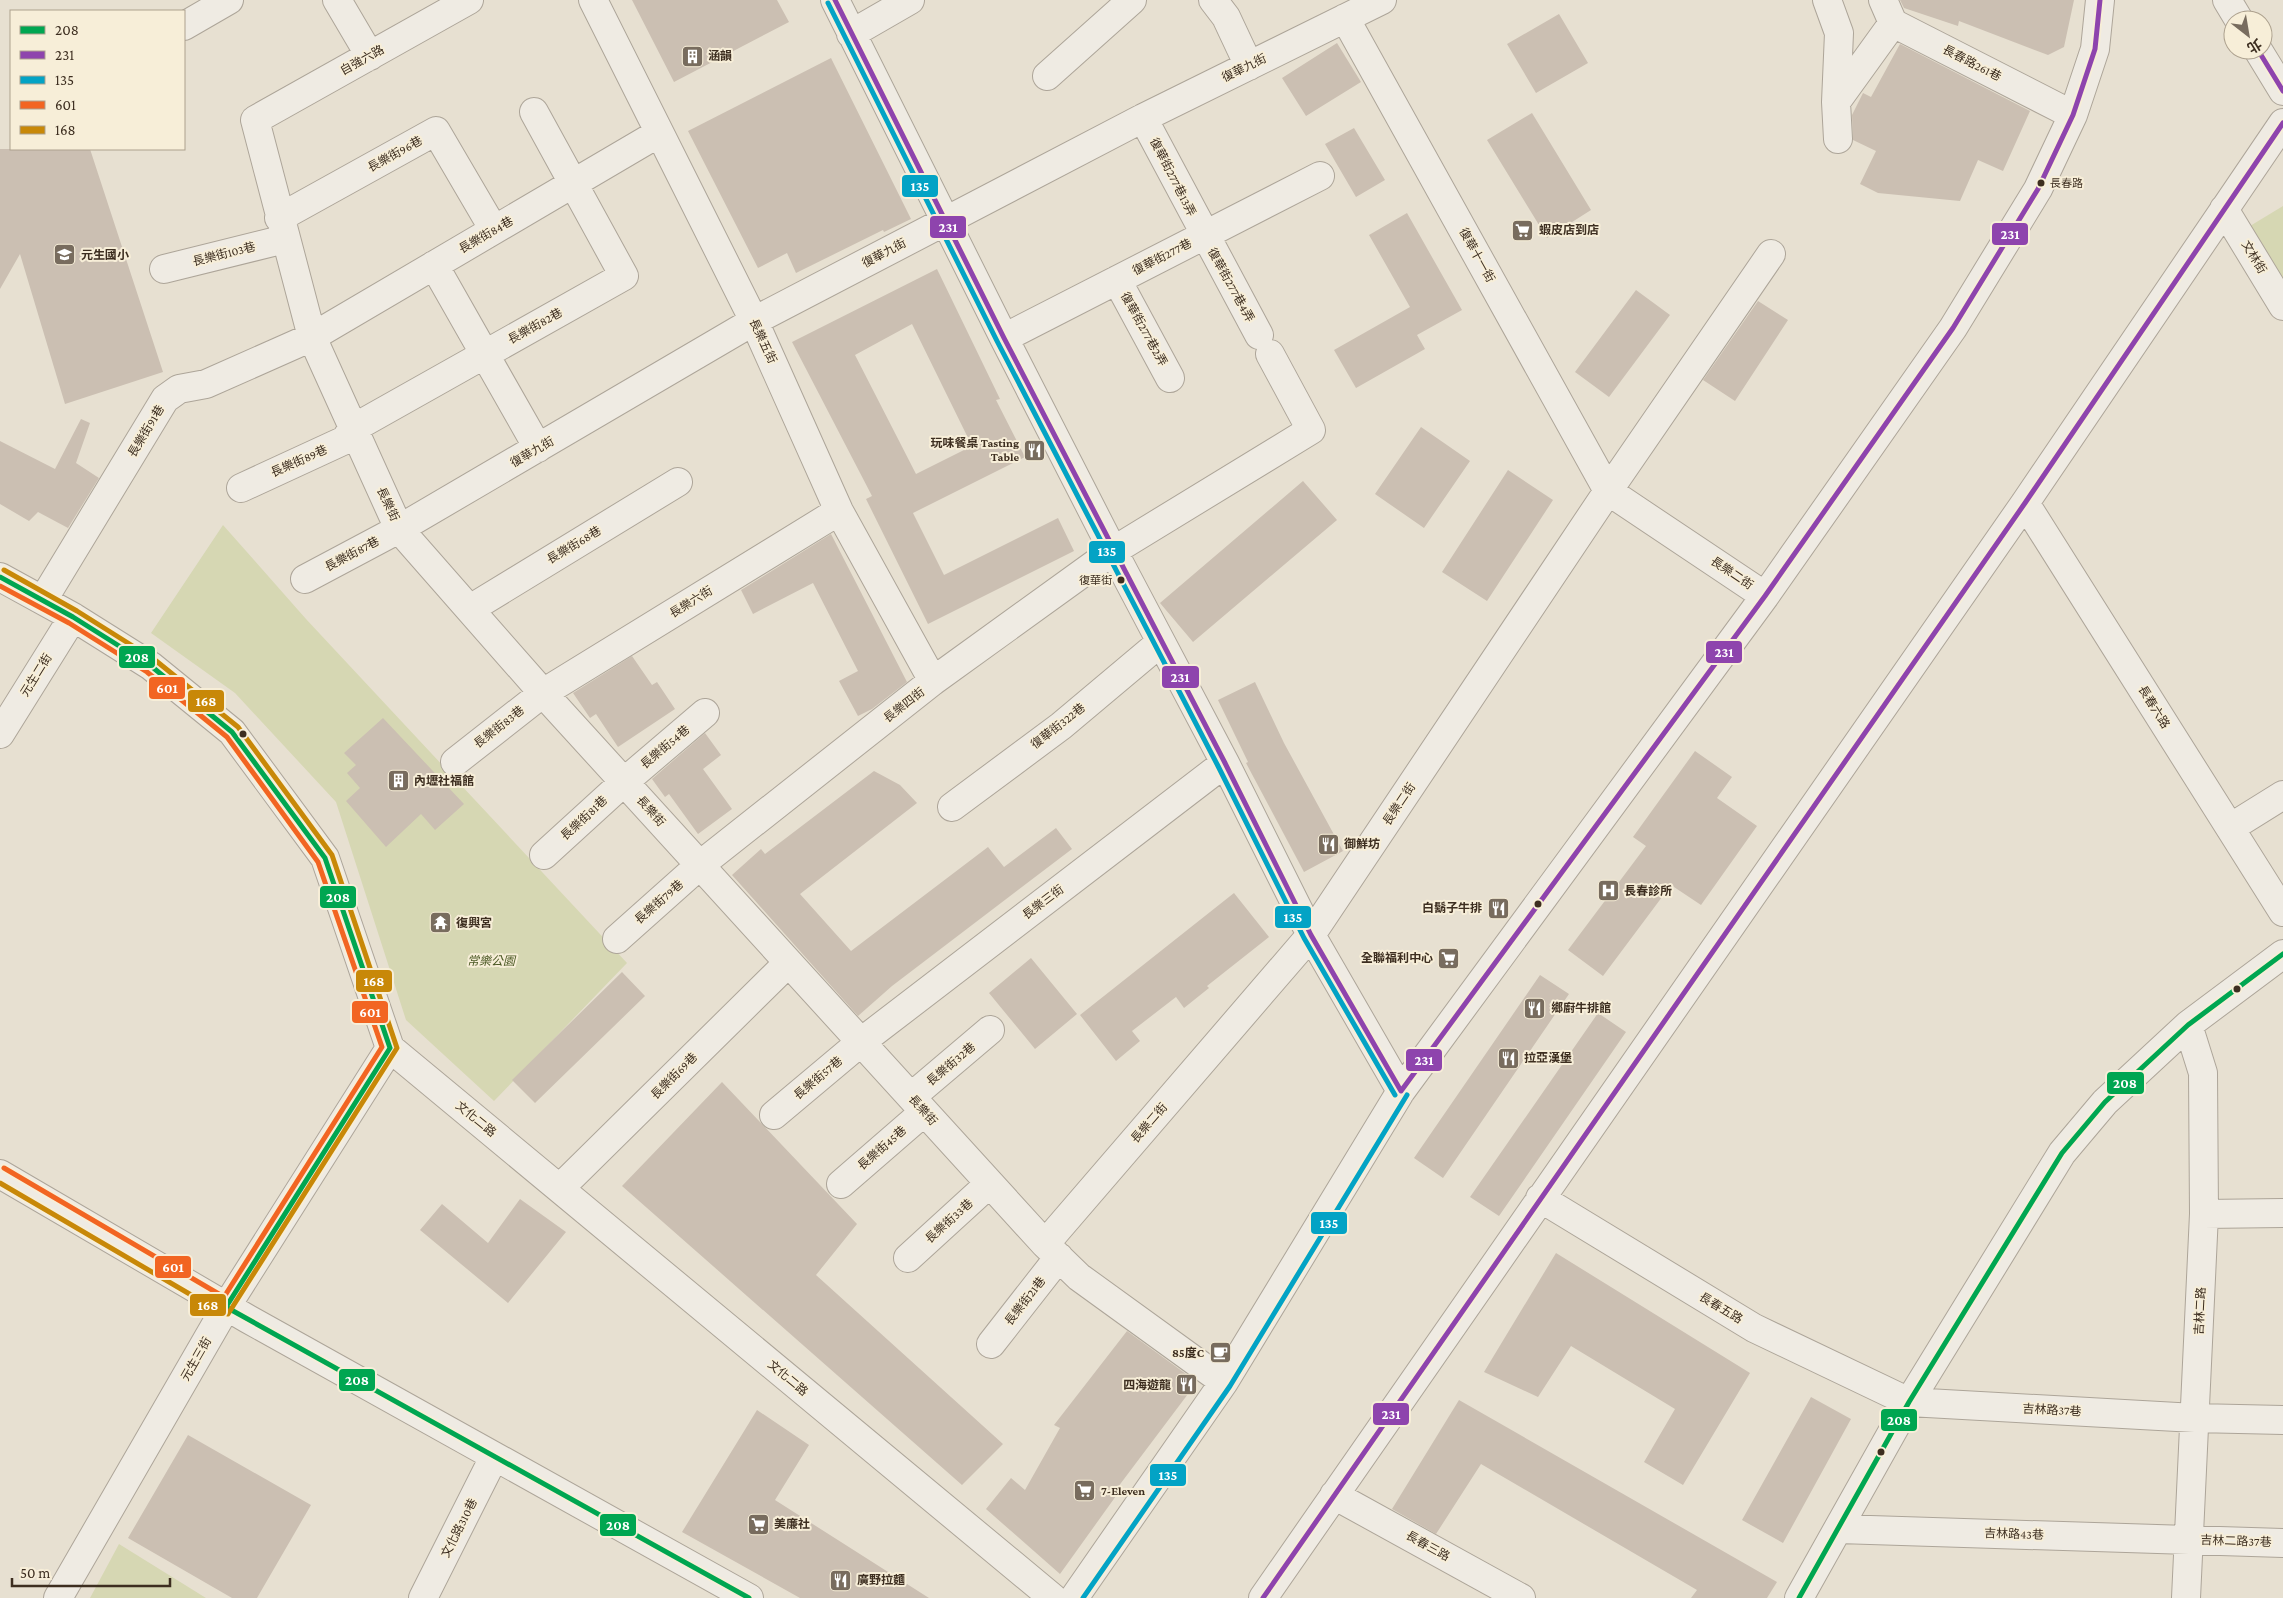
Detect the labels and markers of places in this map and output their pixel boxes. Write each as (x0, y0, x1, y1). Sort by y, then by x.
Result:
building icon: 涵韻 (680, 44, 704, 68)
place label: 涵韻 (708, 49, 732, 63)
place label: 長春路 (2050, 177, 2083, 189)
marker: 長春路 (2036, 178, 2046, 188)
supermarket icon: 蝦皮店到店 (1511, 218, 1535, 242)
place label: 蝦皮店到店 (1539, 223, 1599, 237)
school or university icon: 元生國小 (53, 243, 77, 267)
place label: 元生國小 (81, 248, 129, 262)
place label: 玩味餐桌 Tasting Table (930, 436, 1019, 464)
restaurant icon: 玩味餐桌 Tasting Table (1023, 438, 1047, 462)
place label: 復華街 (1079, 574, 1112, 586)
marker: 復華街 (1116, 575, 1126, 585)
unlabelled marker (238, 729, 248, 739)
building icon: 內壢社福館 (386, 769, 410, 793)
place label: 內壢社福館 (414, 774, 474, 788)
restaurant icon: 御鮮坊 (1316, 832, 1340, 856)
place label: 御鮮坊 (1344, 837, 1380, 851)
hospital icon: 長春診所 (1596, 879, 1620, 903)
place label: 長春診所 (1624, 884, 1672, 898)
restaurant icon: 白鬍子牛排 (1486, 896, 1510, 920)
unlabelled marker (1533, 899, 1543, 909)
place label: 白鬍子牛排 (1422, 901, 1482, 915)
temple icon: 復興宮 (428, 911, 452, 935)
place label: 復興宮 (456, 916, 492, 930)
supermarket icon: 全聯福利中心 (1437, 946, 1461, 970)
place label: 全聯福利中心 (1361, 951, 1433, 965)
unlabelled marker (2232, 984, 2242, 994)
restaurant icon: 鄉廚牛排館 (1523, 996, 1547, 1020)
place label: 鄉廚牛排館 (1551, 1001, 1611, 1015)
restaurant icon: 拉亞漢堡 (1496, 1046, 1520, 1070)
place label: 拉亞漢堡 (1524, 1051, 1572, 1065)
cafe icon: 85度C (1208, 1341, 1232, 1365)
place label: 85度C (1172, 1346, 1205, 1360)
restaurant icon: 四海遊龍 (1175, 1373, 1199, 1397)
place label: 四海遊龍 (1123, 1378, 1171, 1392)
unlabelled marker (1876, 1447, 1886, 1457)
supermarket icon: 7-Eleven (1073, 1479, 1097, 1503)
place label: 7-Eleven (1101, 1484, 1145, 1498)
supermarket icon: 美廉社 (746, 1512, 770, 1536)
place label: 美廉社 (774, 1517, 810, 1531)
restaurant icon: 廣野拉麵 (829, 1568, 853, 1592)
place label: 廣野拉麵 (857, 1573, 905, 1587)

